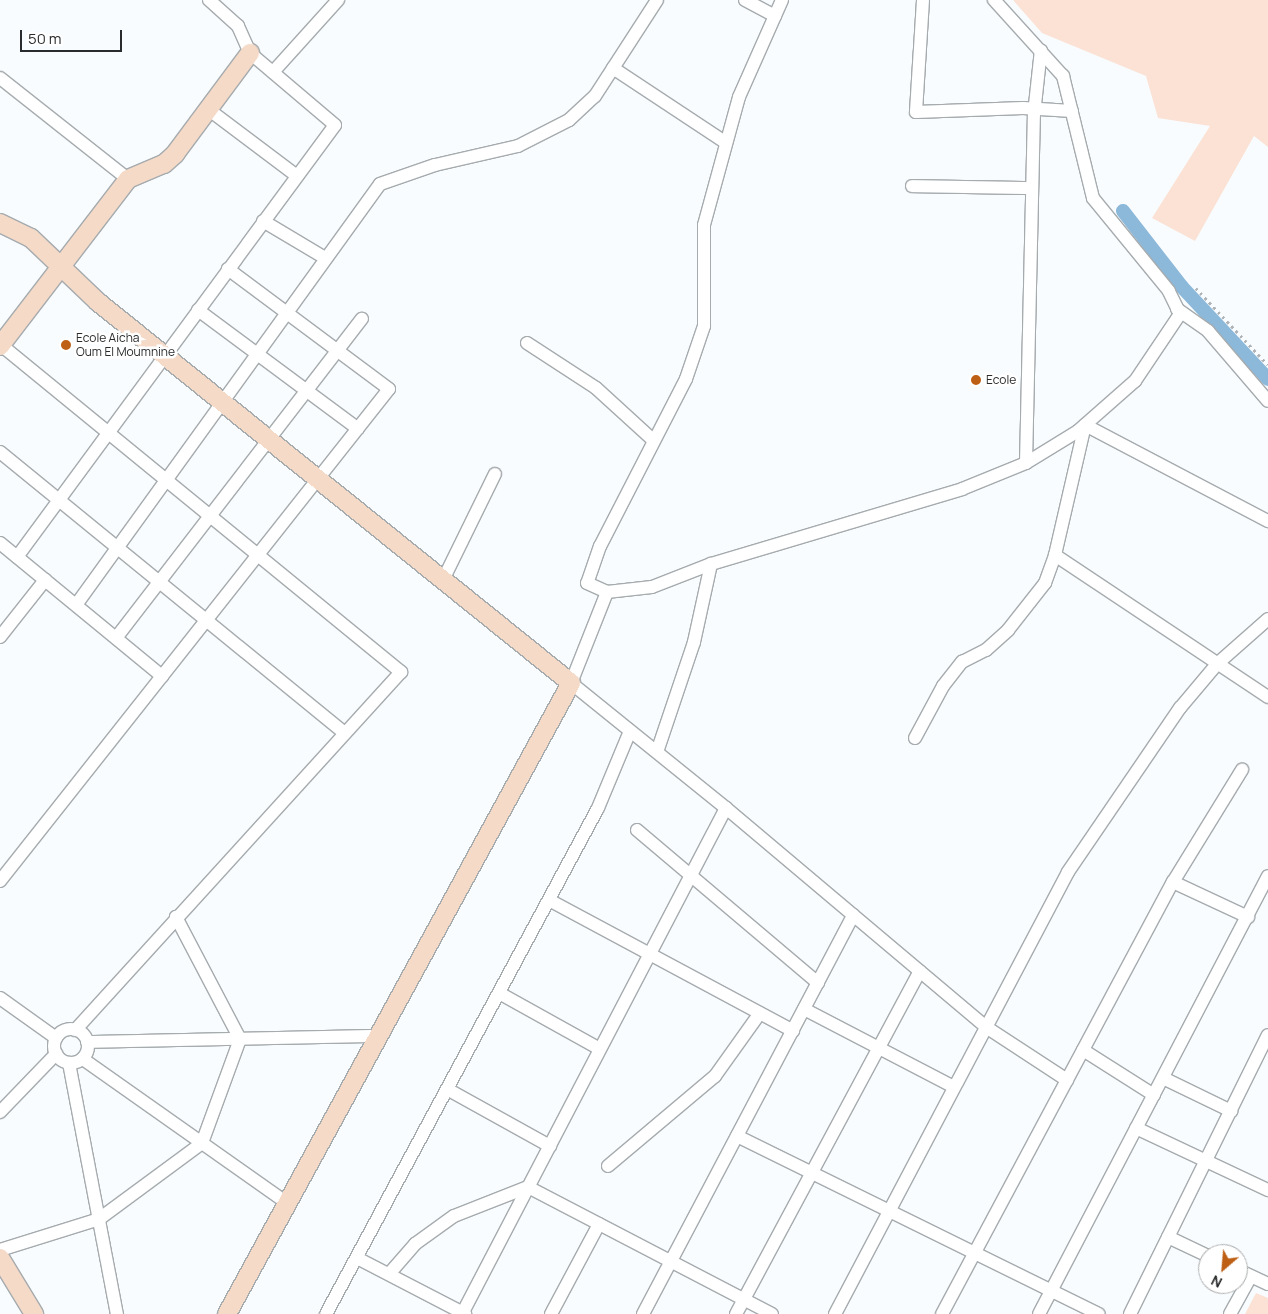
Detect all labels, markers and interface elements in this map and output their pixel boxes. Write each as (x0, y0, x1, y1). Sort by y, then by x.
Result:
scale bar (22, 20, 125, 52)
text: 50 m (28, 28, 62, 49)
place label: Ecole Aicha Oum El Moumnine (76, 331, 175, 359)
marker: Ecole Aicha Oum El Moumnine (60, 339, 72, 351)
place label: Ecole (986, 373, 1016, 387)
marker: Ecole (970, 374, 982, 386)
north arrow (1198, 1244, 1248, 1294)
text: N (1208, 1271, 1225, 1293)

